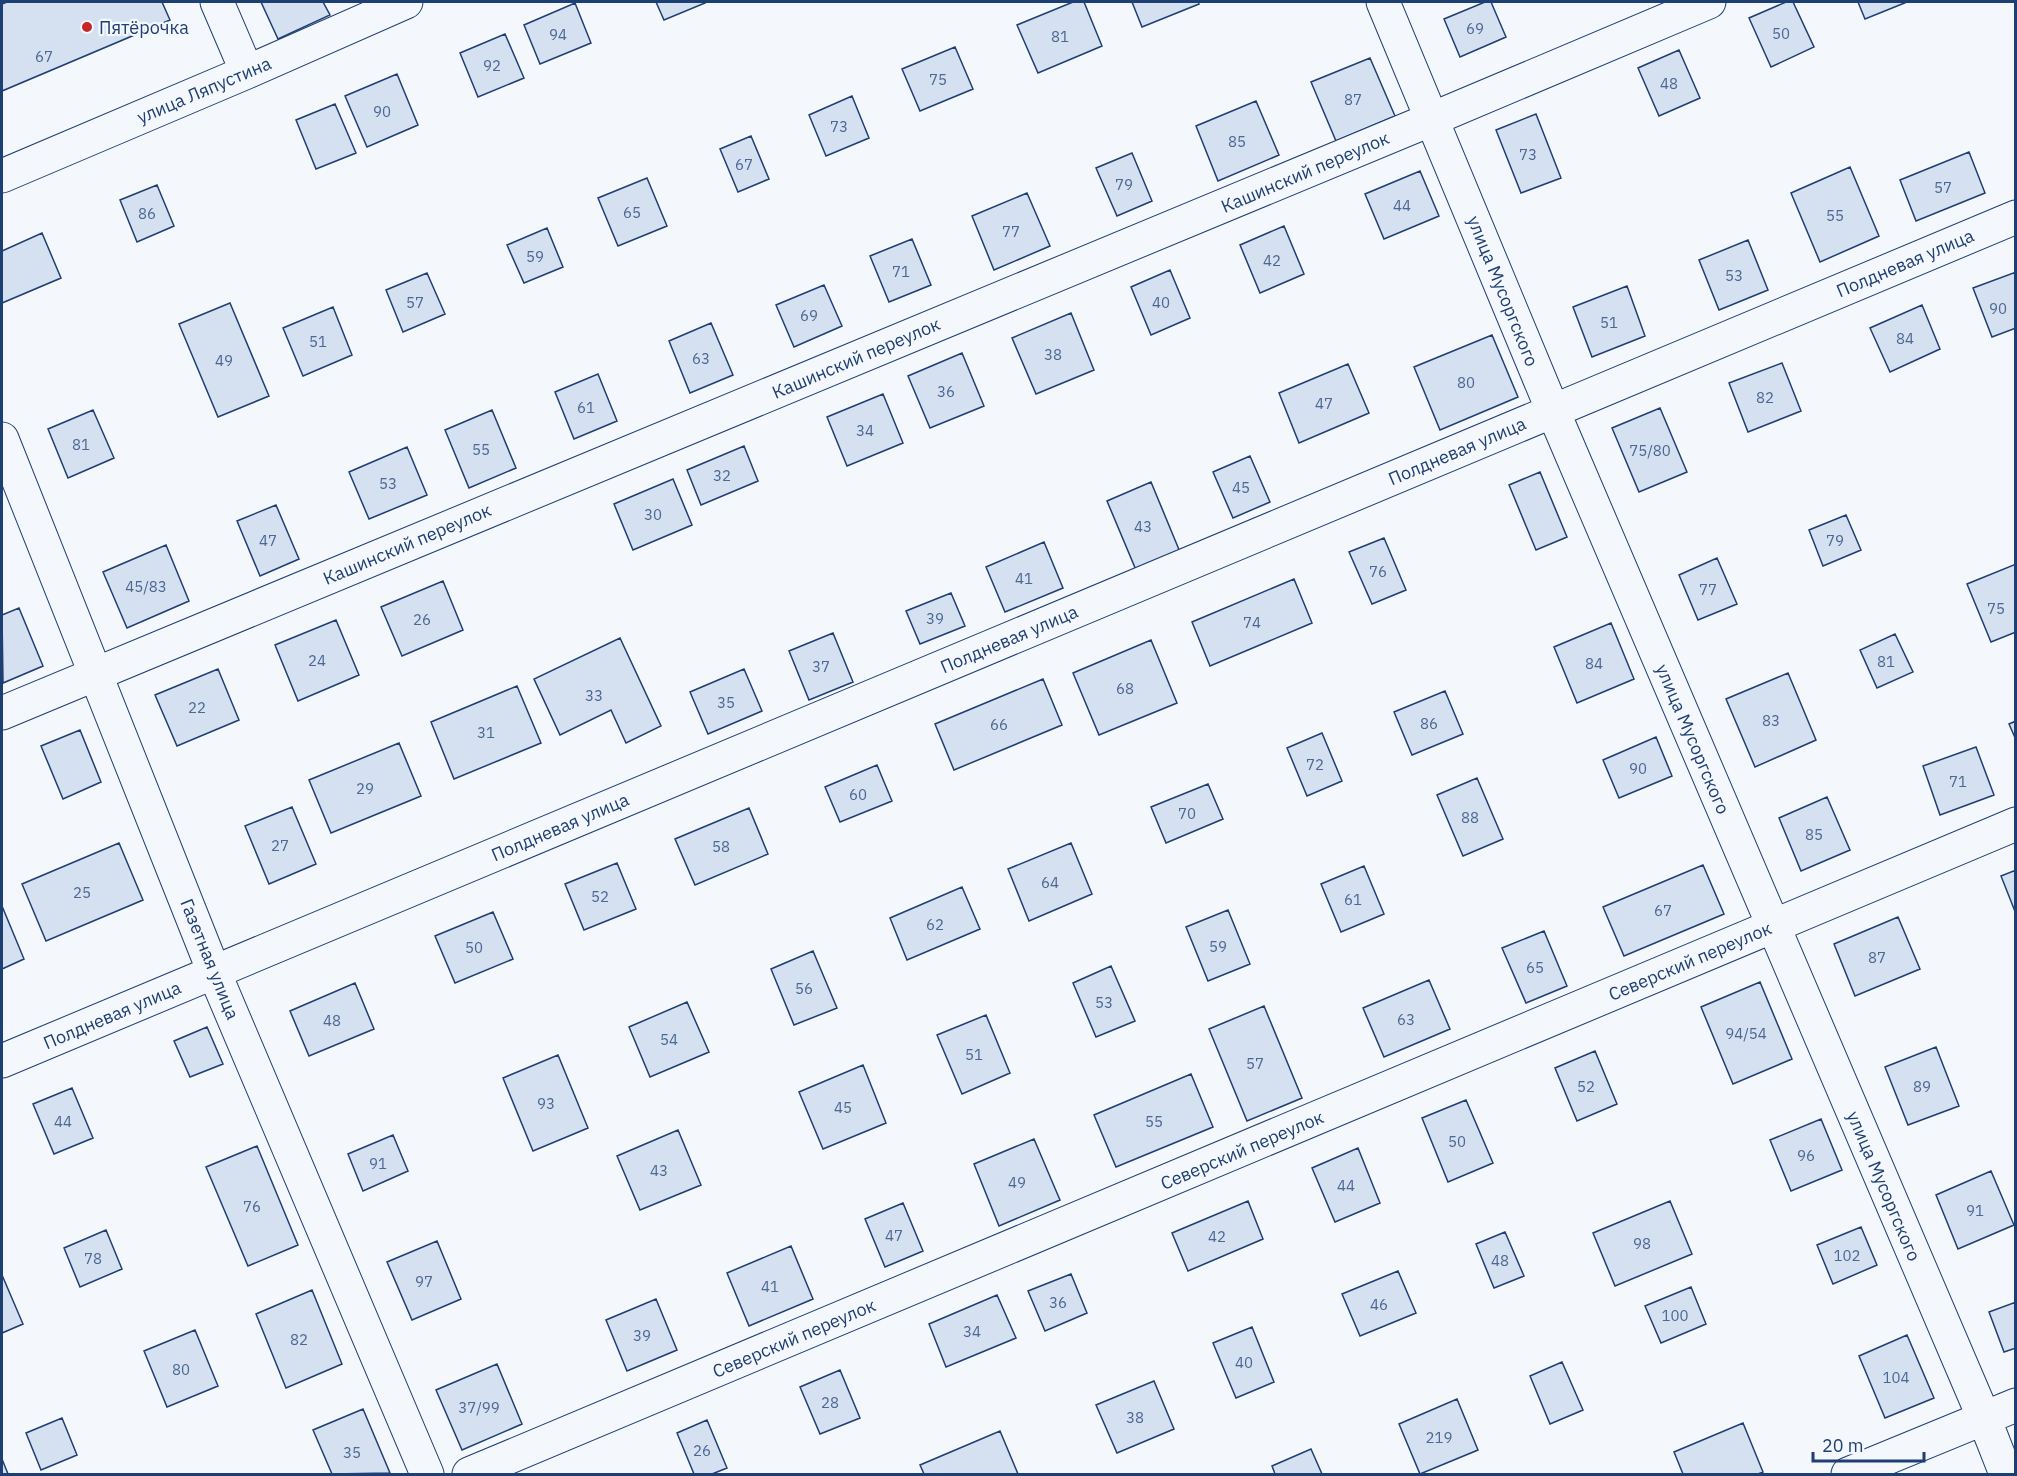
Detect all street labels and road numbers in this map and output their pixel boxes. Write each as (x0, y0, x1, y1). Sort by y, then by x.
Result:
street label: улица Ляпустина (133, 51, 275, 129)
street label: Кашинский переулок (1217, 126, 1393, 218)
street label: улица Мусоргского (1462, 212, 1544, 370)
street label: Полдневая улица (1833, 224, 1978, 302)
street label: Кашинский переулок (768, 312, 944, 404)
street label: Полдневая улица (1385, 412, 1530, 490)
street label: Кашинский переулок (319, 498, 495, 590)
street label: Полдневая улица (937, 600, 1082, 678)
street label: улица Мусоргского (1651, 661, 1735, 817)
street label: Полдневая улица (488, 788, 633, 866)
street label: Газетная улица (175, 895, 245, 1023)
street label: Северский переулок (1605, 916, 1775, 1006)
street label: Полдневая улица (40, 976, 185, 1054)
street label: Северский переулок (1157, 1105, 1327, 1195)
street label: улица Мусоргского (1842, 1108, 1926, 1264)
street label: Северский переулок (709, 1293, 879, 1383)

